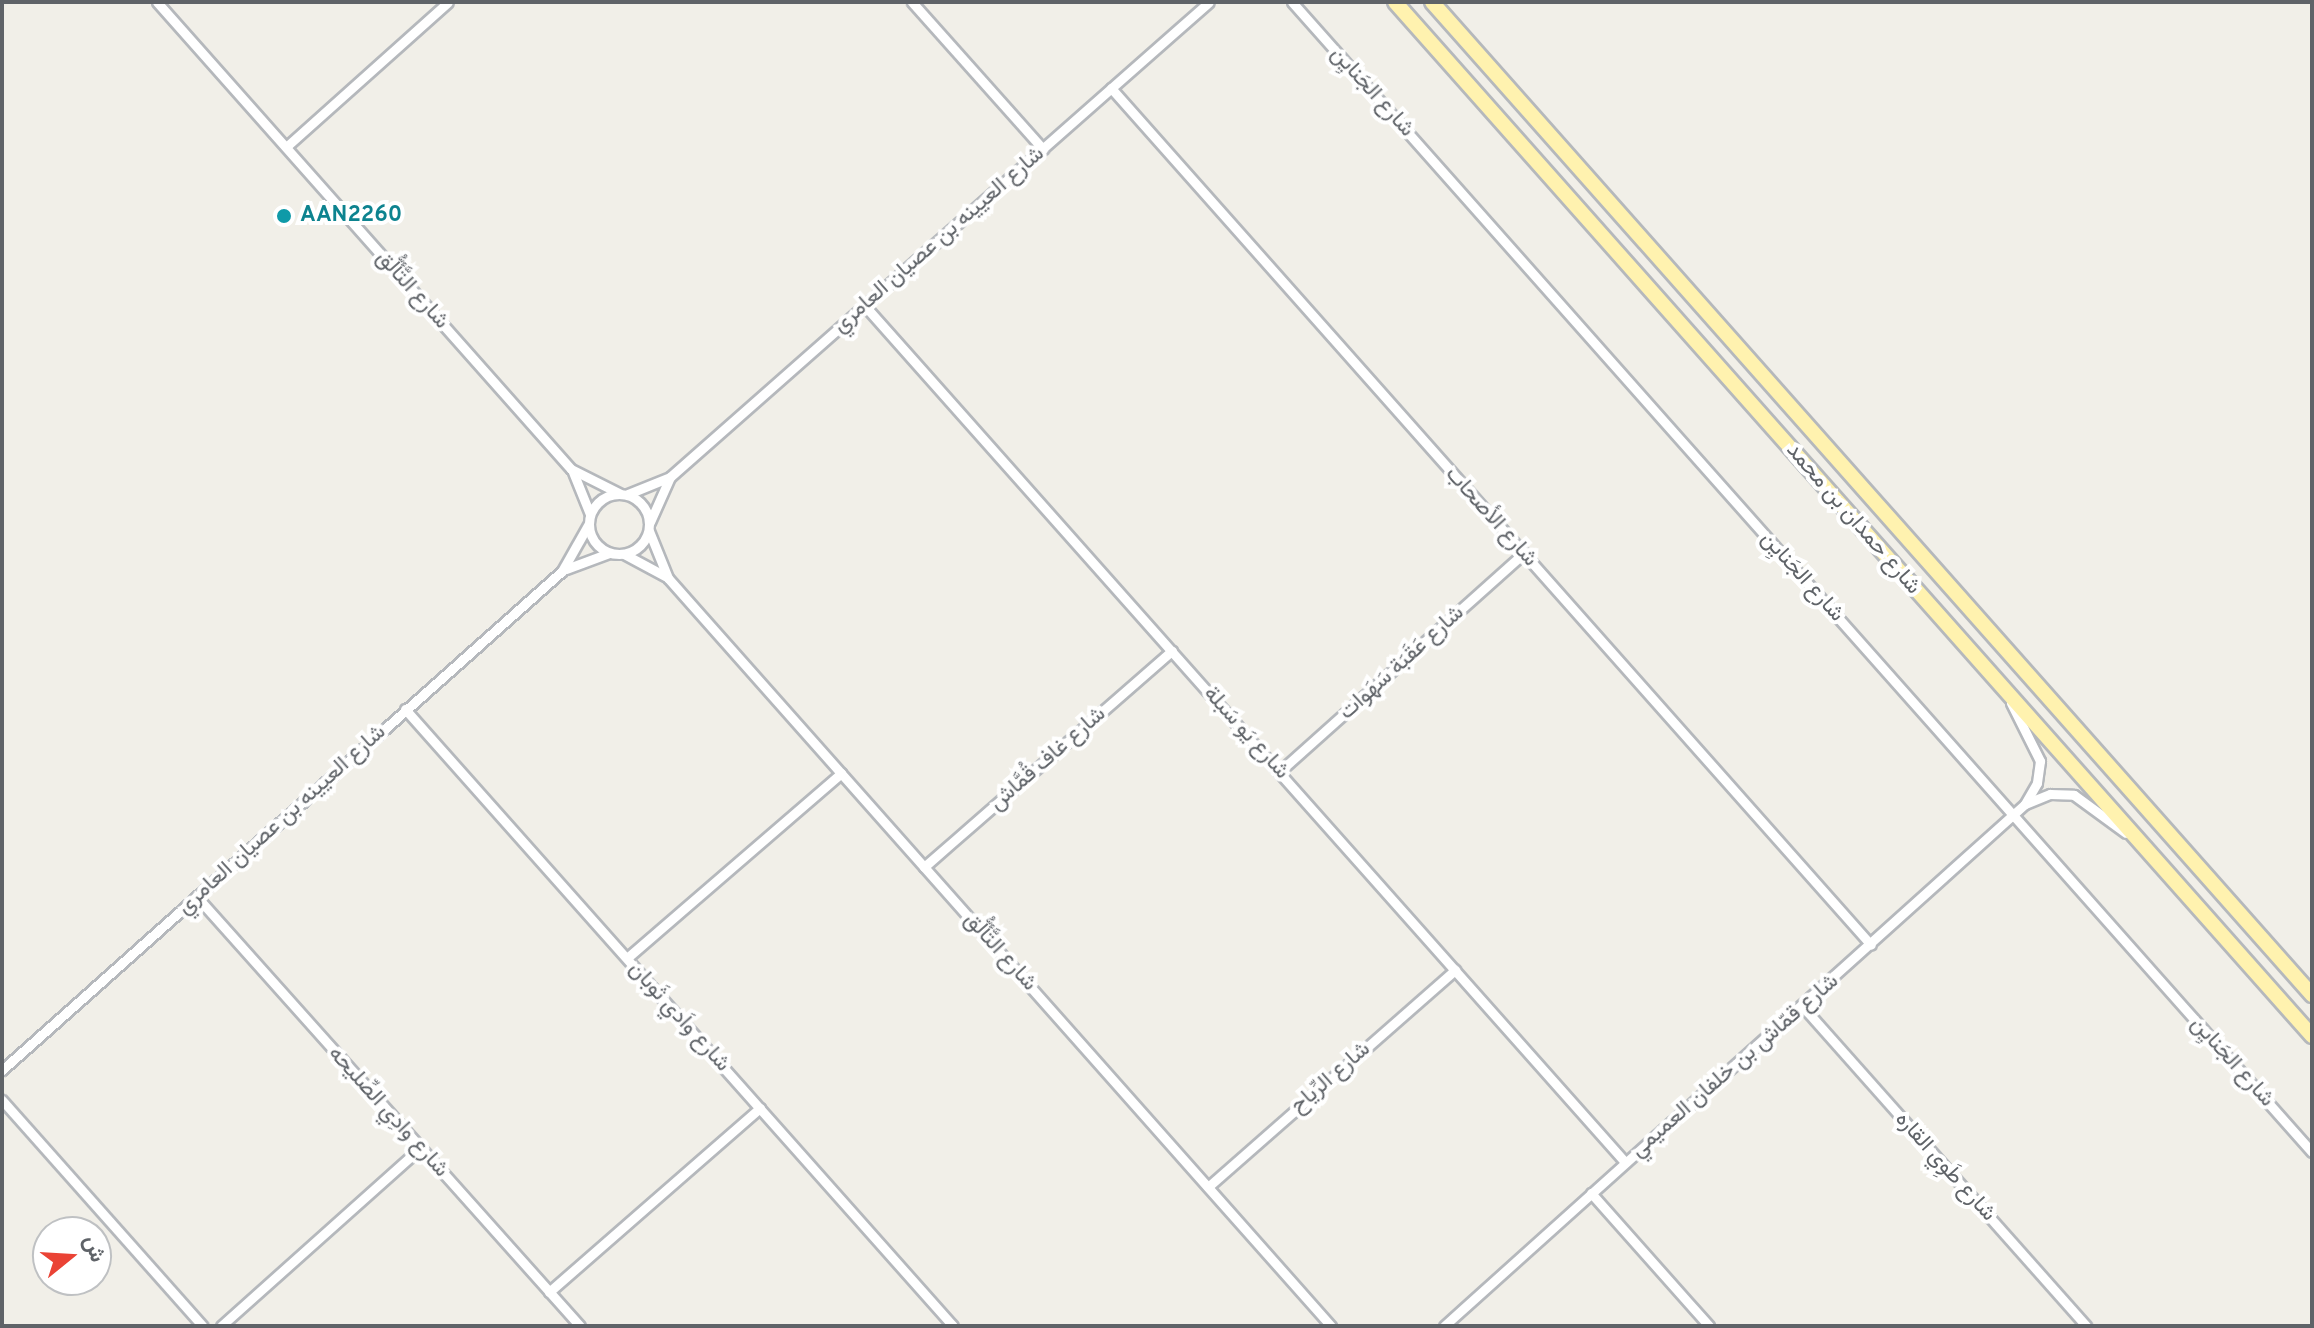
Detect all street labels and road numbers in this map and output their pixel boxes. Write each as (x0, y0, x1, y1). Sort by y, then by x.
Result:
street label: شارع الجَنايِن (1325, 41, 1419, 143)
street label: شارع العيينه بن عصيان العامري (828, 141, 1050, 339)
street label: شارع التَّألُّق (370, 245, 454, 335)
street label: شارع حمدان بن محمد (1780, 438, 1926, 600)
street label: شارع الأصحاب (1439, 462, 1543, 572)
street label: شارع الجَنايِن (1755, 526, 1849, 628)
street label: شارع عَقَبَة سَهَوات (1334, 600, 1470, 726)
street label: شارع يَو سَبلة (1197, 681, 1295, 785)
street label: شارع غاف قُمَّاش (985, 701, 1111, 817)
street label: شارع العيينه بن عصيان العامري (172, 719, 392, 921)
street label: شارع التَّألُّق (958, 907, 1042, 997)
street label: شارع واَدي ثَوبان (623, 956, 735, 1078)
street label: شارع قمّاش بن خلفان العميمي (1626, 969, 1844, 1163)
street label: شارع الجَنايِن (2185, 1011, 2279, 1113)
street label: شارع الرِّياح (1286, 1036, 1376, 1120)
street label: شارع وادِي الصِّليحه (322, 1041, 454, 1183)
street label: شارع طَوِي القاره (1889, 1107, 2001, 1227)

